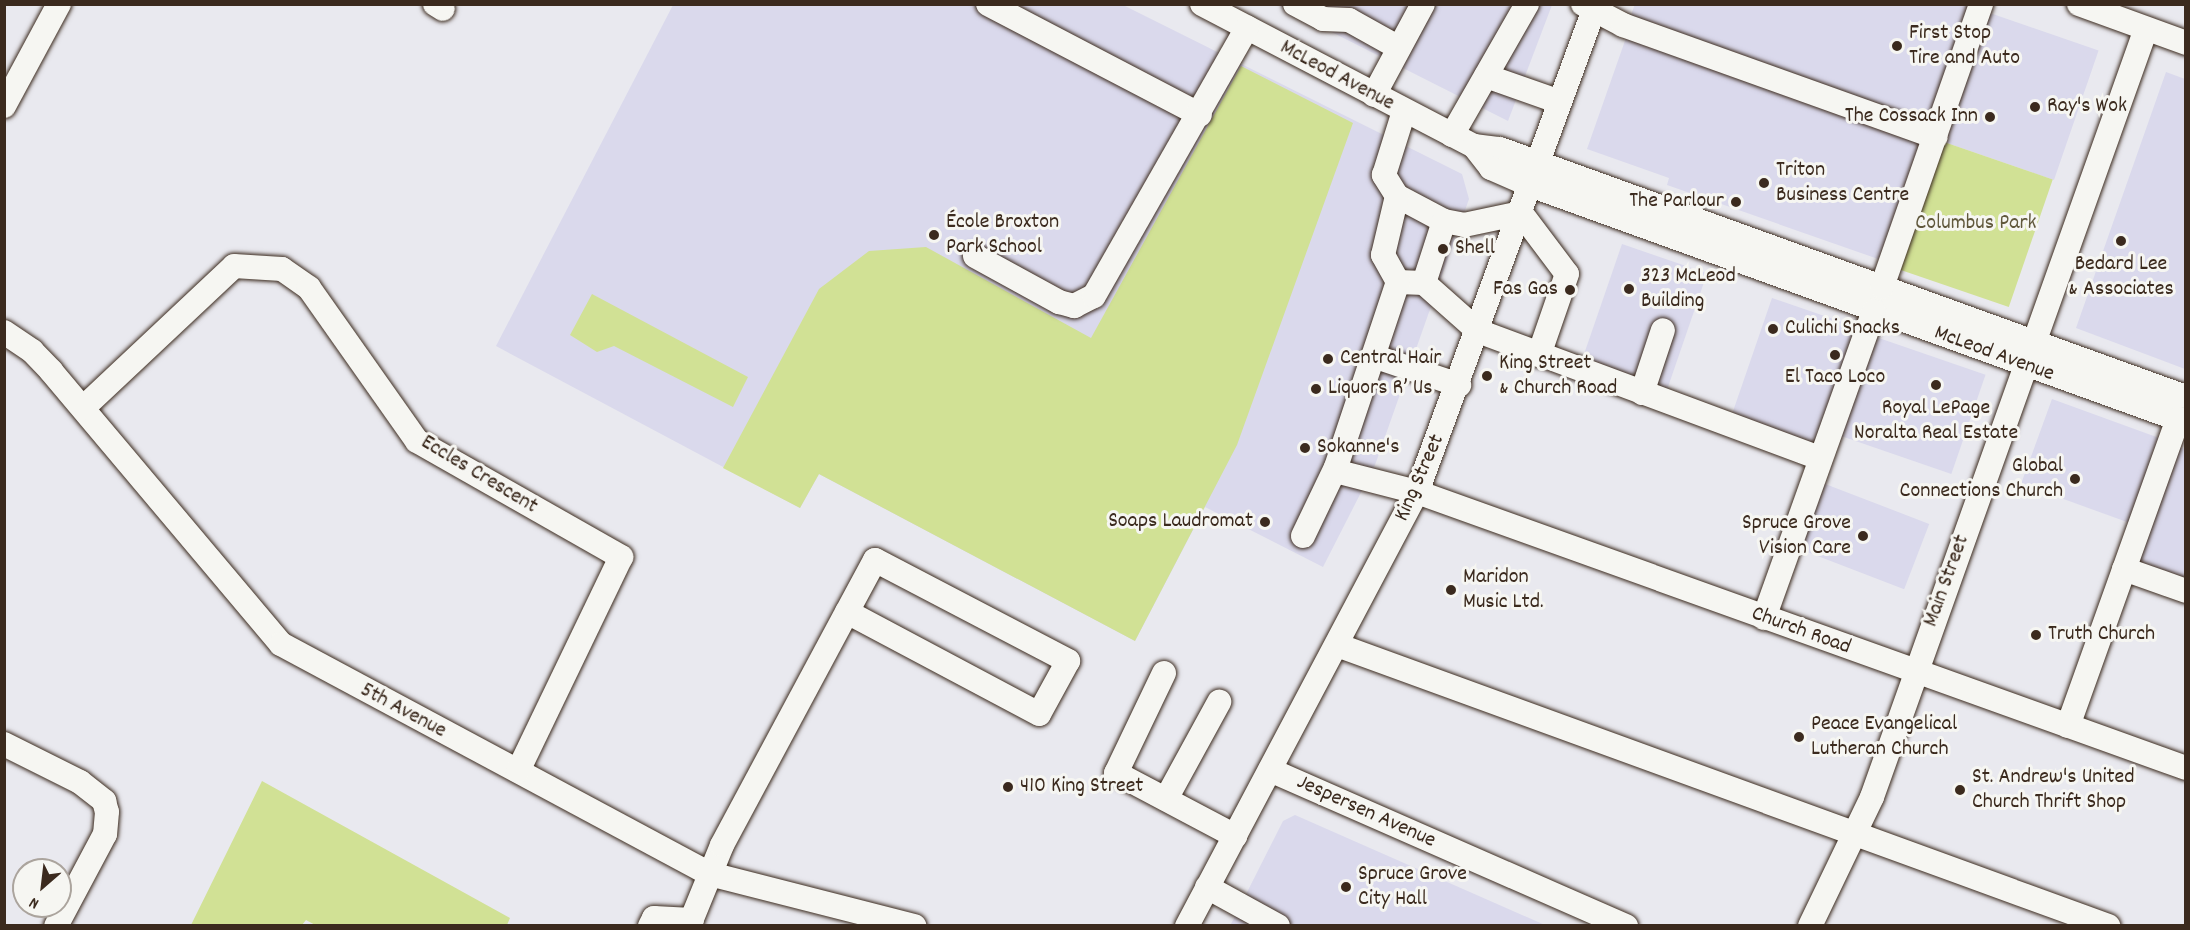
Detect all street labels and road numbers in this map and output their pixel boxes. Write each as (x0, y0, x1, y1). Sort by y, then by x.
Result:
street label: McLeod Avenue (1275, 35, 1399, 117)
street label: McLeod Avenue (1930, 320, 2058, 388)
street label: Eccles Crescent (416, 430, 542, 520)
street label: King Street (1389, 430, 1451, 526)
street label: Main Street (1918, 531, 1976, 631)
street label: Church Road (1748, 601, 1854, 661)
street label: 5th Avenue (355, 677, 451, 745)
street label: Jespersen Avenue (1292, 770, 1440, 854)

